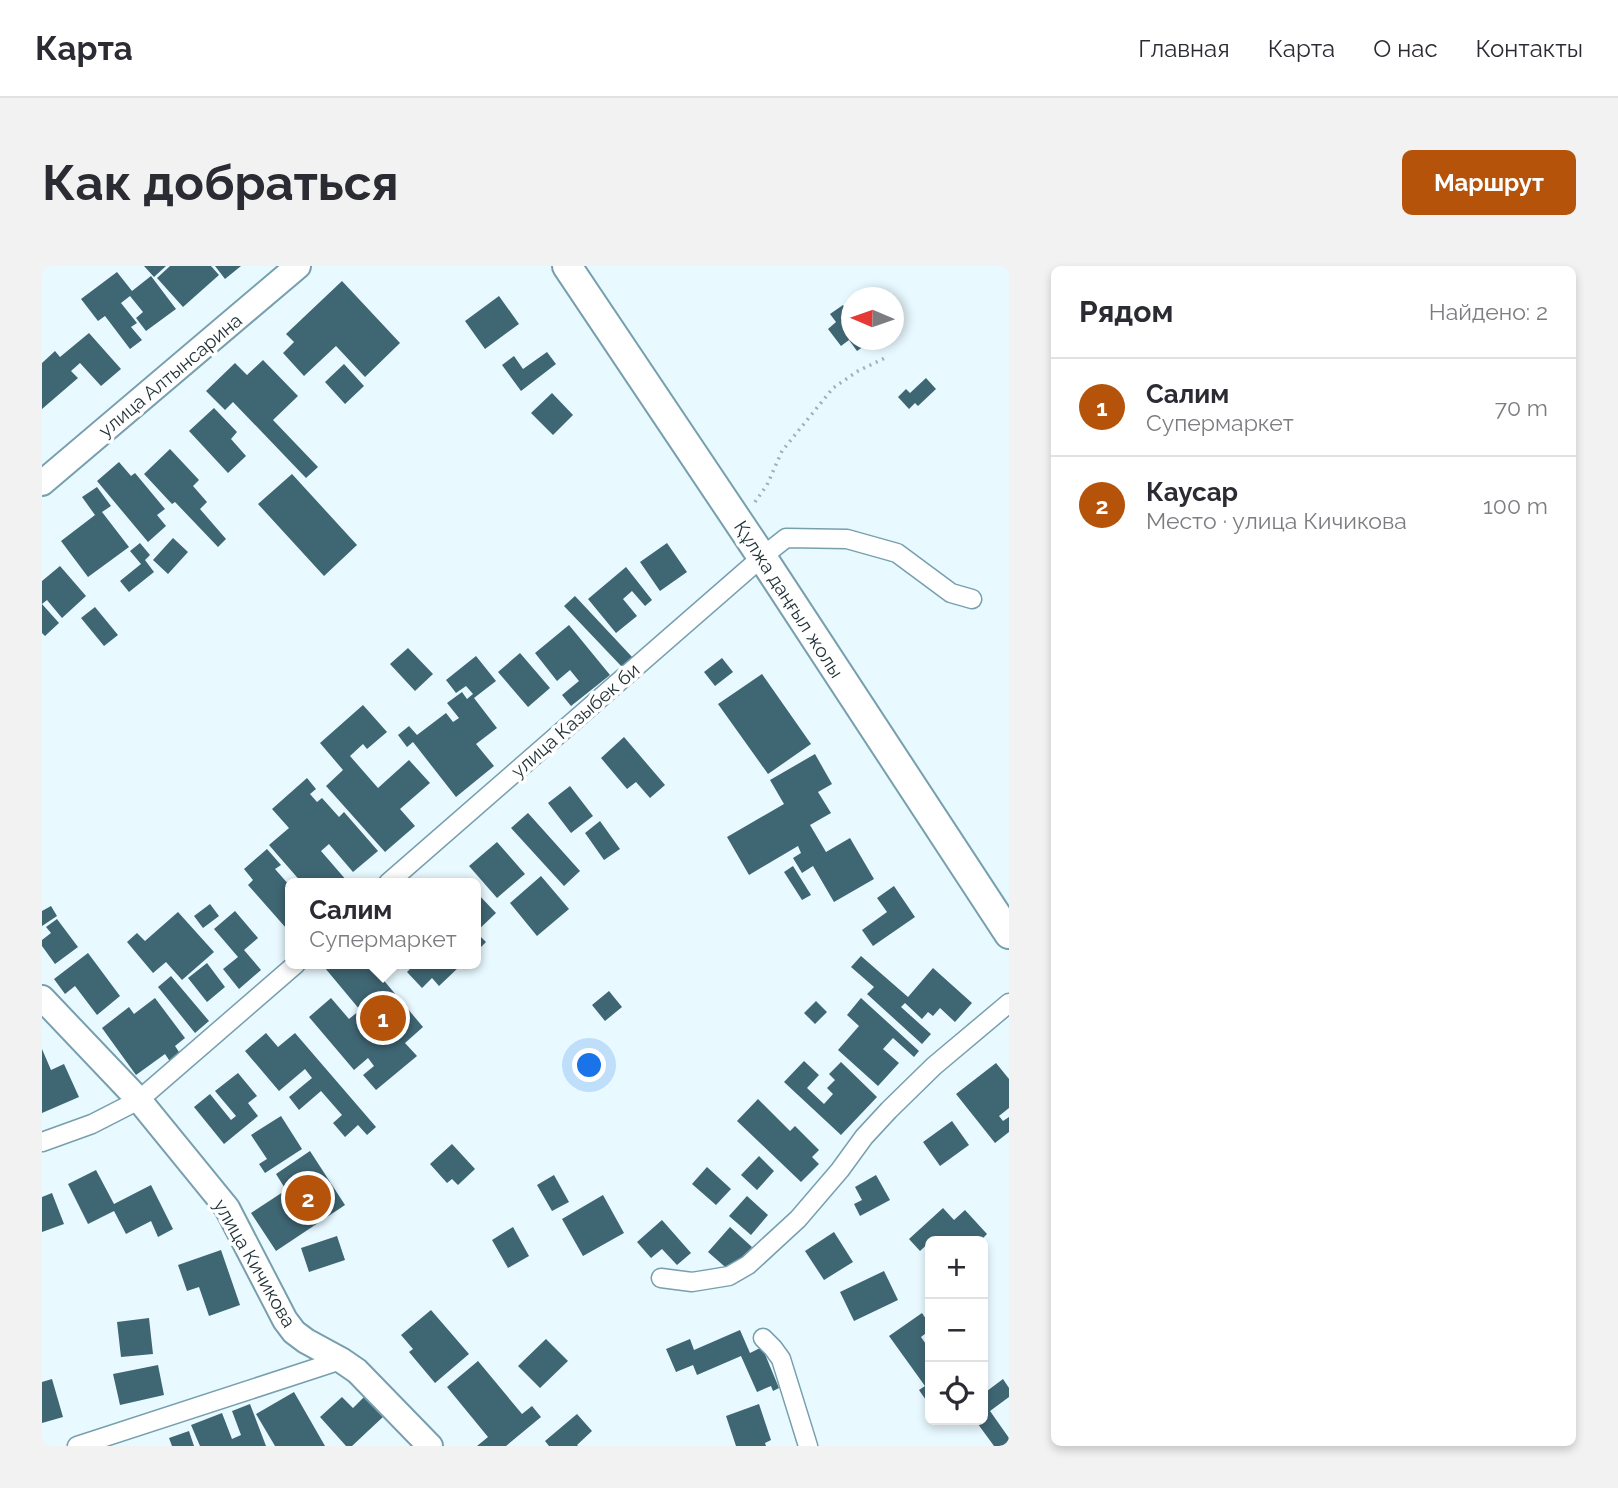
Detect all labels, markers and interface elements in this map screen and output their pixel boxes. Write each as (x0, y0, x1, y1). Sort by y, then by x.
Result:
text: Карта (35, 29, 133, 68)
text: Главная (1138, 34, 1230, 63)
text: Карта (1268, 34, 1335, 63)
text: О нас (1373, 34, 1438, 63)
text: Контакты (1476, 34, 1583, 63)
button: Маршрут (1402, 150, 1576, 215)
text: Как добраться (42, 154, 399, 211)
north arrow (841, 287, 904, 350)
text: Рядом (1079, 294, 1173, 329)
text: Найдено: 2 (1429, 298, 1548, 325)
street label: улица Алтынсарина (94, 309, 246, 441)
text: Салим (1146, 379, 1229, 409)
text: 1 (1096, 394, 1108, 421)
text: 70 m (1495, 394, 1548, 421)
text: Супермаркет (1146, 409, 1294, 436)
text: Каусар (1146, 477, 1238, 507)
text: 2 (1096, 492, 1108, 519)
text: 100 m (1483, 492, 1548, 519)
text: Место · улица Кичикова (1146, 507, 1407, 534)
street label: Құлжа даңғыл жолы (730, 516, 848, 682)
street label: улица Казыбек би (506, 658, 644, 782)
popup (285, 878, 481, 969)
text: Салим (309, 895, 392, 925)
text: Супермаркет (309, 925, 457, 952)
pin: 1 (360, 992, 406, 1044)
your location (572, 1048, 606, 1082)
pin: 2 (285, 1172, 331, 1224)
street label: улица Кичикова (209, 1195, 301, 1331)
map controls (925, 1236, 988, 1425)
button: + (925, 1236, 988, 1299)
button: − (925, 1299, 988, 1362)
button: locate (925, 1362, 988, 1425)

